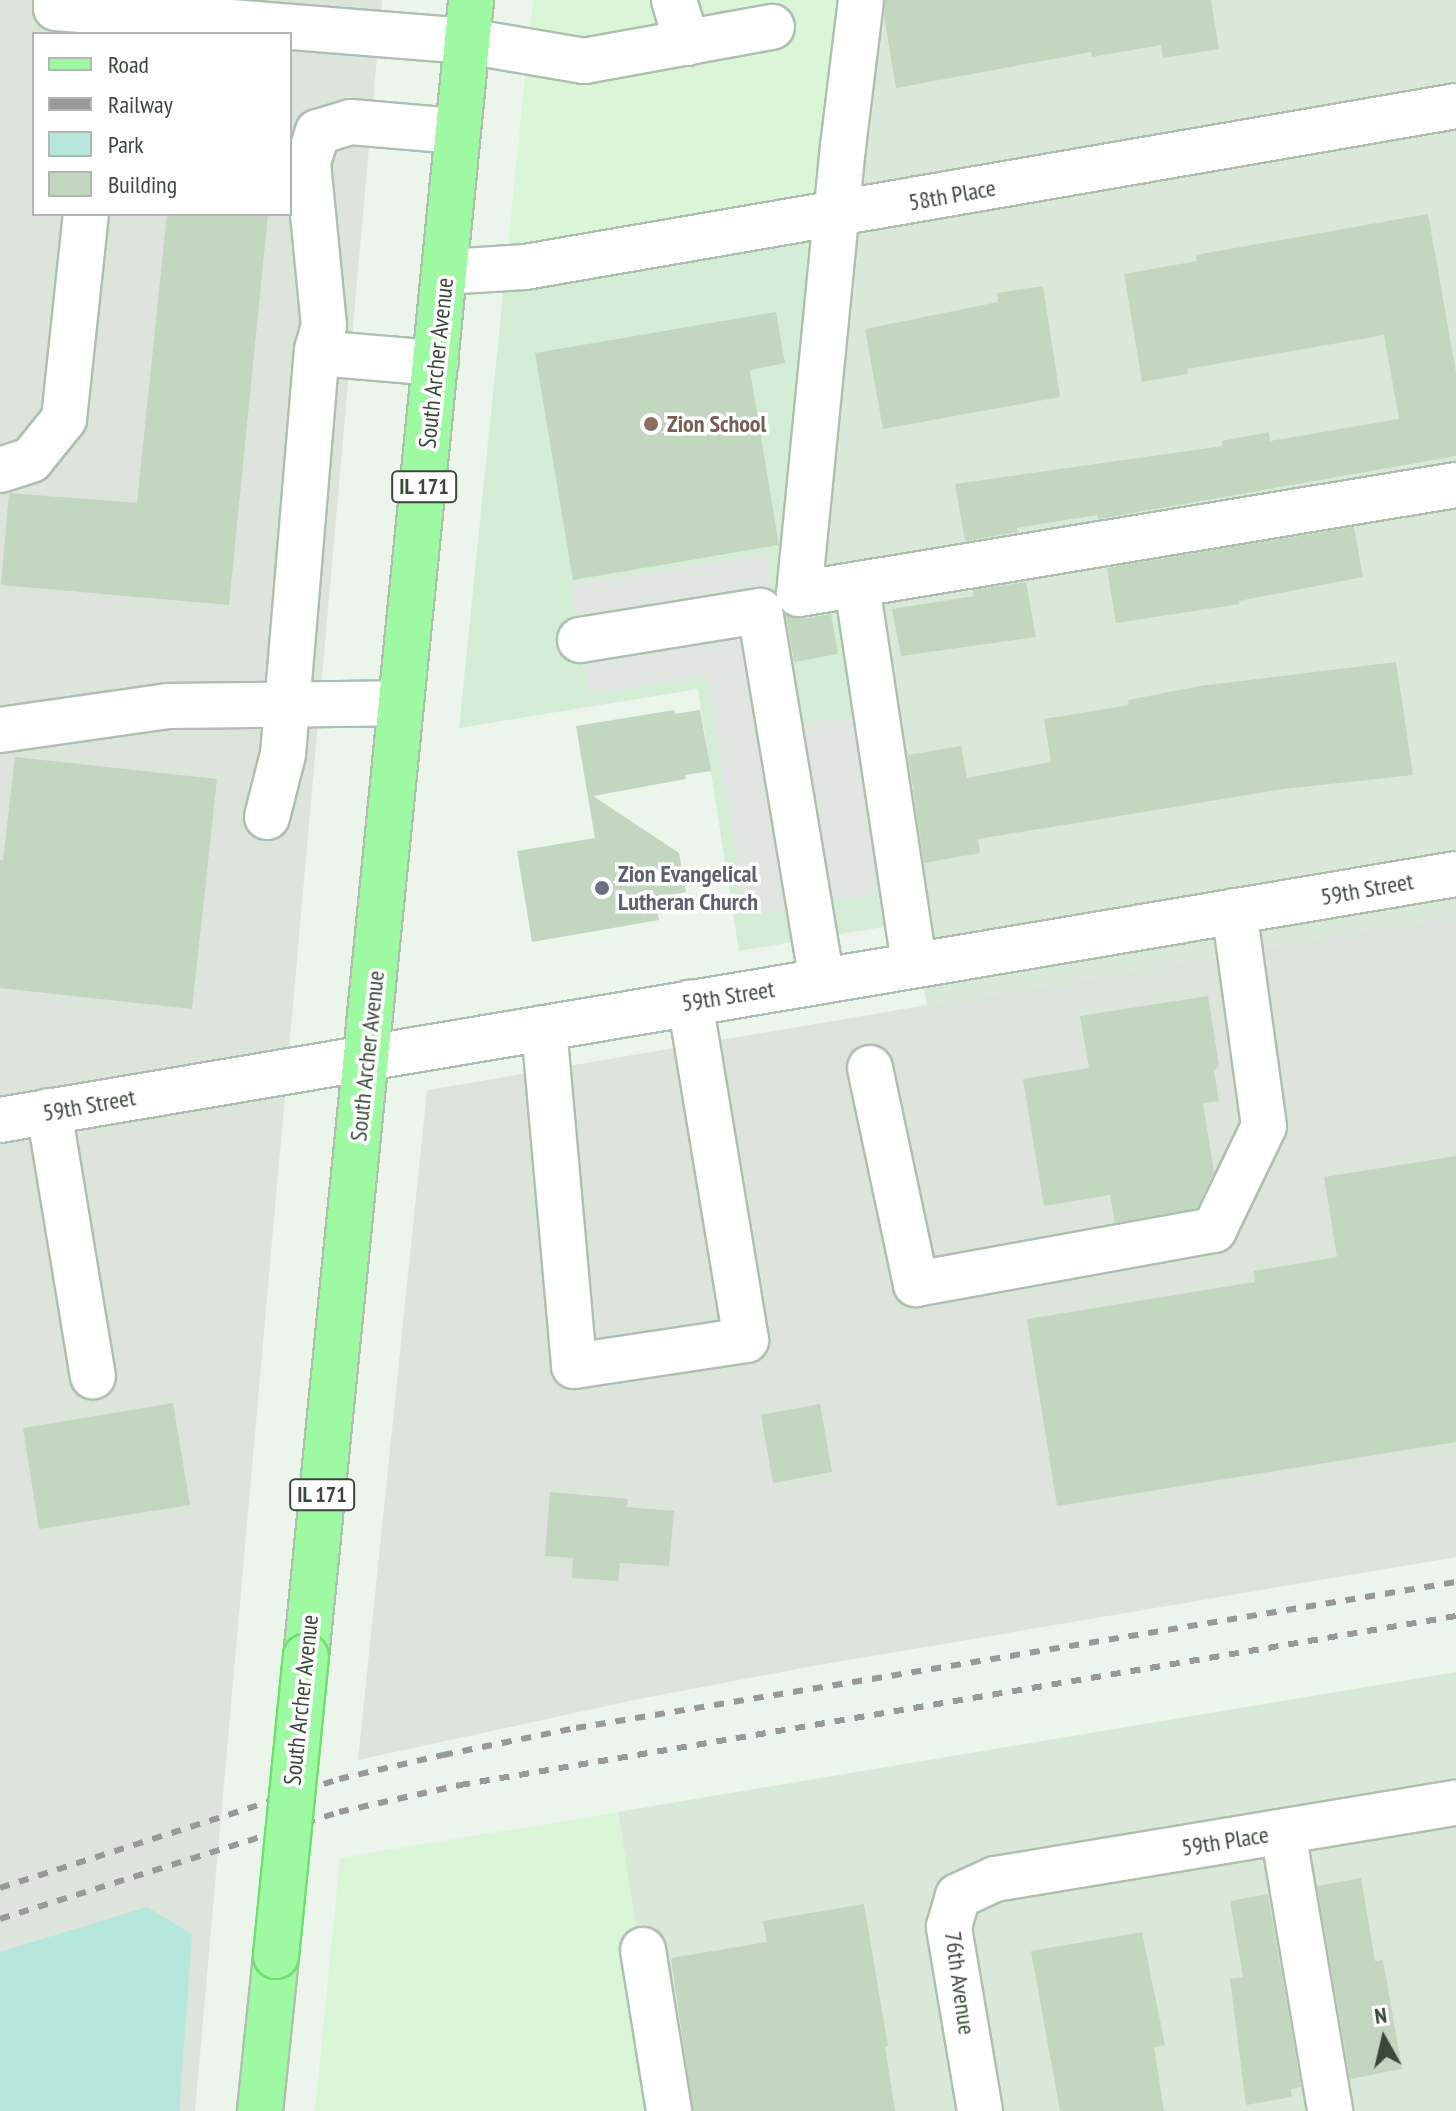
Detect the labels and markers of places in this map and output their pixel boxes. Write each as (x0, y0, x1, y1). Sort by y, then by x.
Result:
place label: Zion School (667, 410, 766, 438)
marker: Zion School (642, 415, 660, 433)
place label: Zion Evangelical Lutheran Church (618, 860, 758, 916)
marker: Zion Evangelical Lutheran Church (593, 879, 611, 897)

